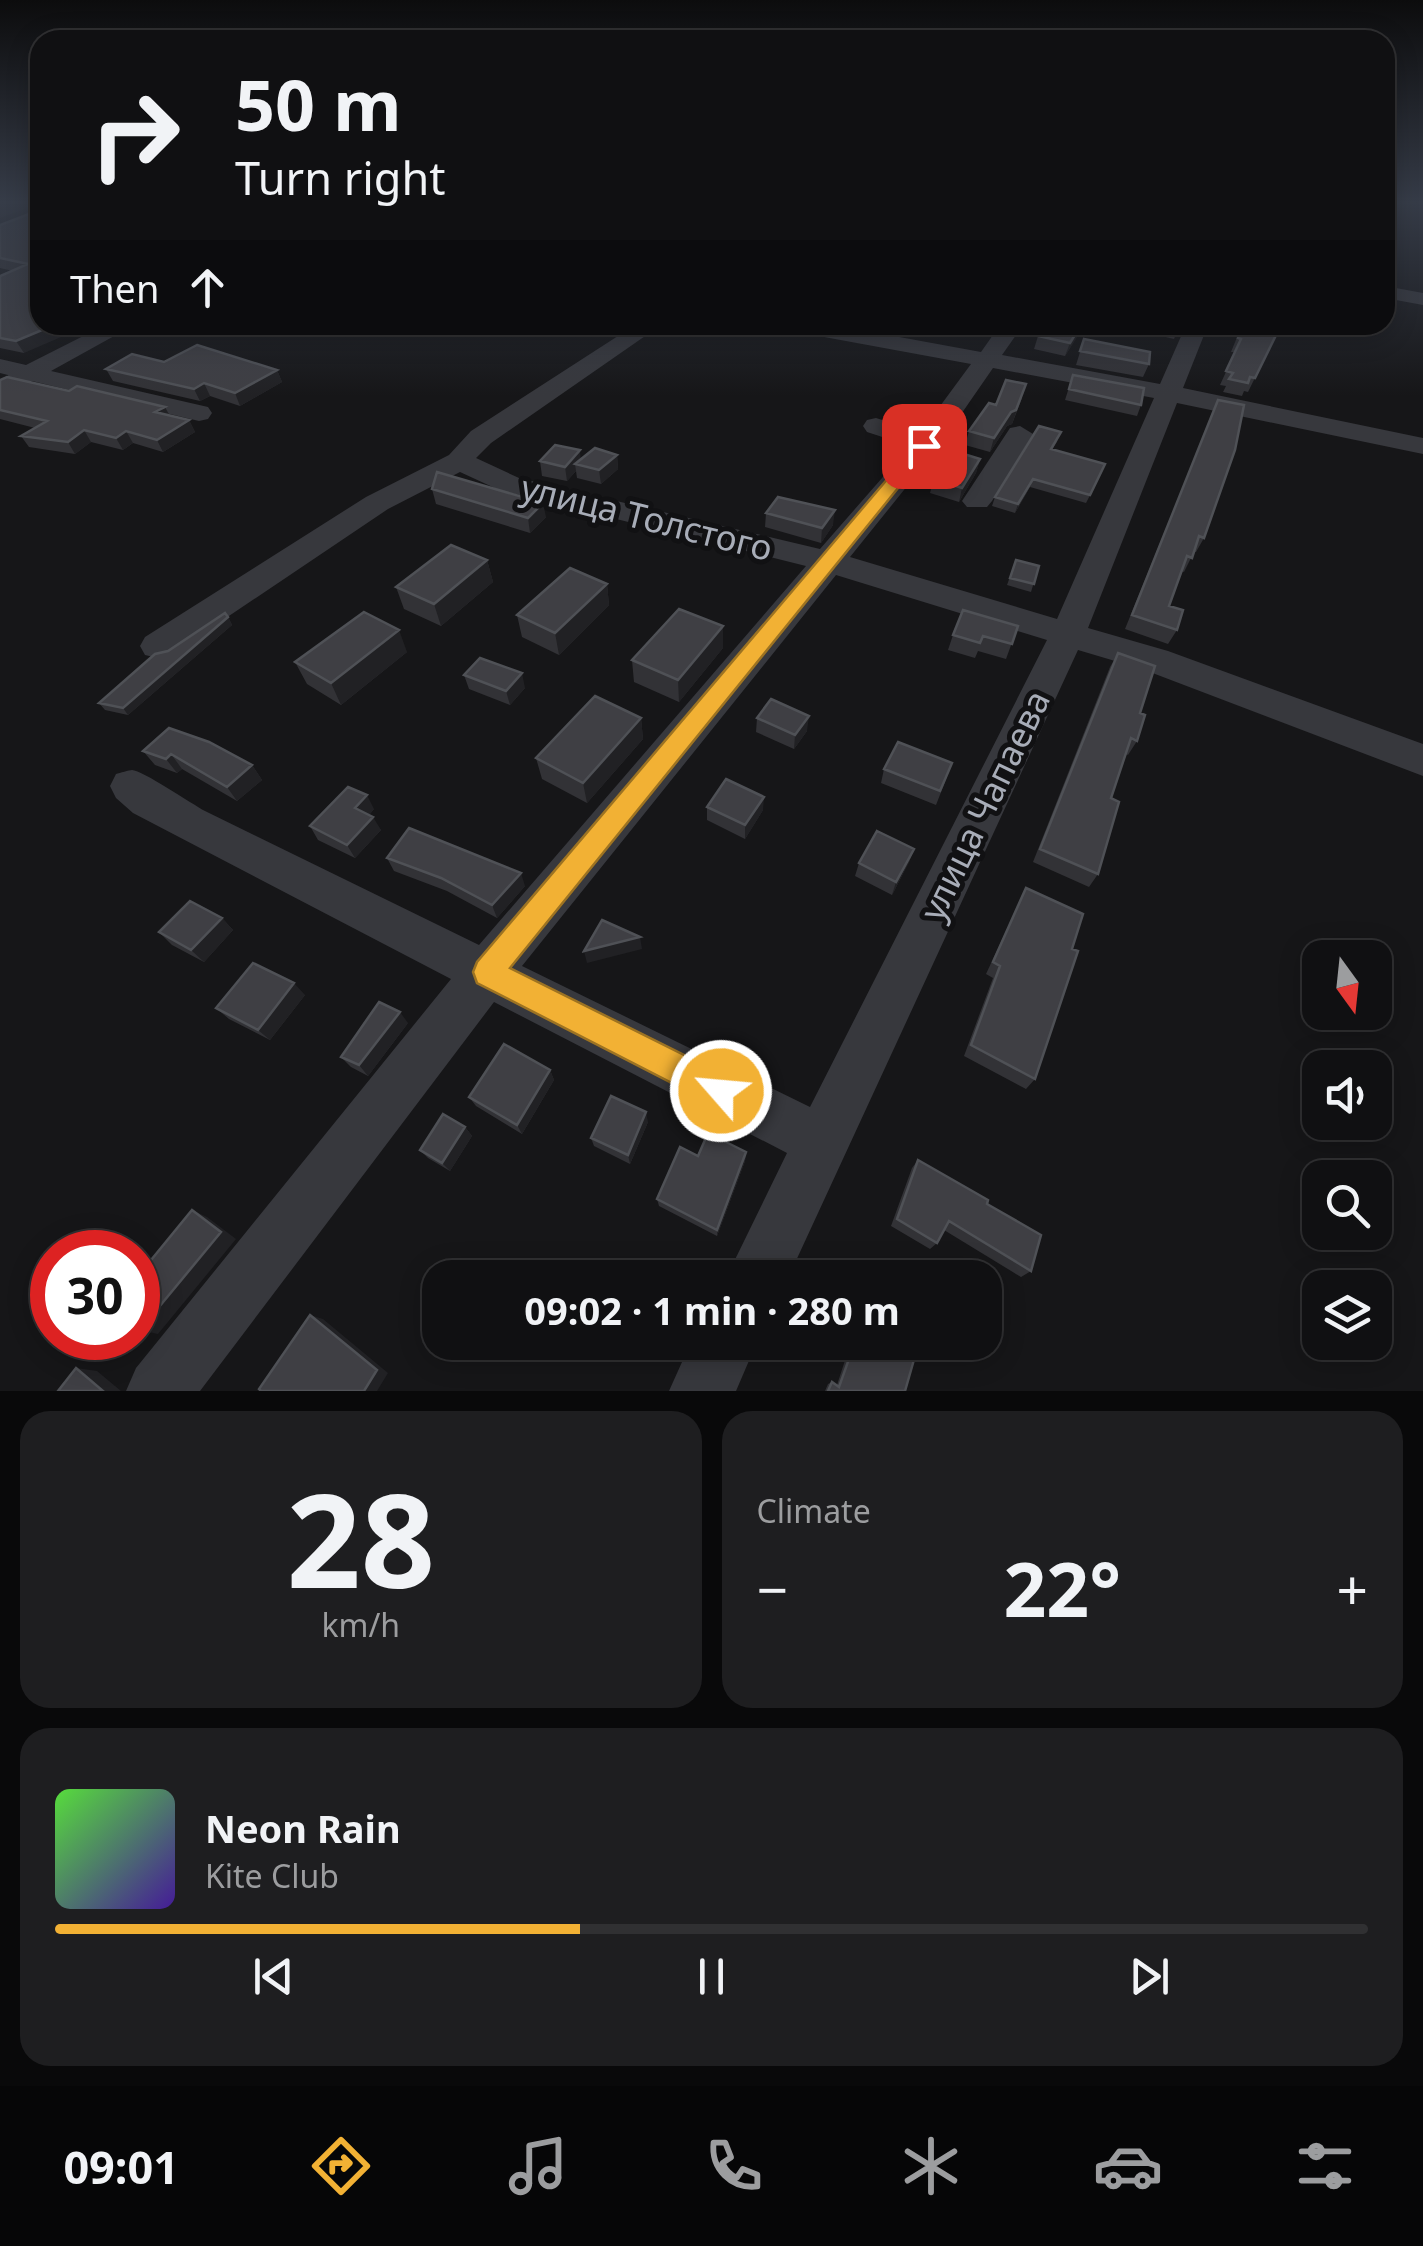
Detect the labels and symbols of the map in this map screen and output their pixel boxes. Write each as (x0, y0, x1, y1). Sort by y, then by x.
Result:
pin (882, 404, 967, 489)
street label: улица Толстого (516, 463, 778, 571)
street label: улица Чапаева (908, 682, 1060, 928)
north arrow (1302, 940, 1392, 1030)
position arrow (669, 1039, 773, 1143)
speed limit sign: 30 (30, 1230, 160, 1360)

